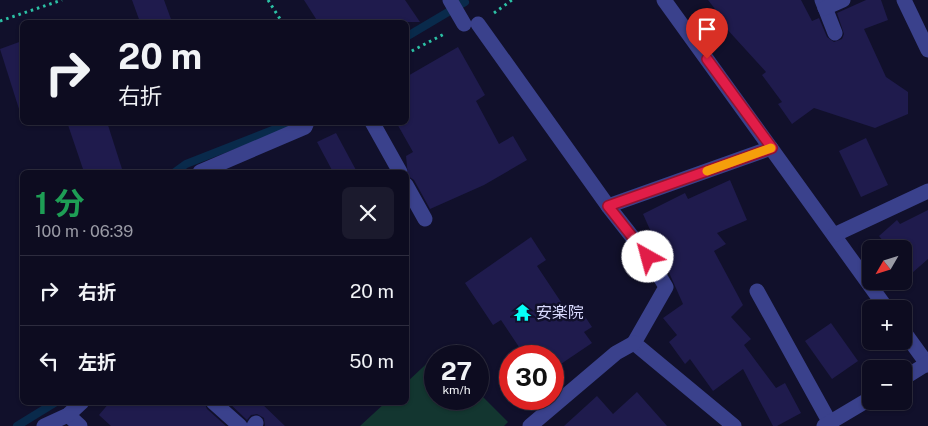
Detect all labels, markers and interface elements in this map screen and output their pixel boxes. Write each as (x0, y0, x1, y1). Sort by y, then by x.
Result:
pin (686, 8, 728, 59)
icon: arrive (693, 15, 721, 43)
text: 20 m (118, 36, 202, 77)
icon: right (35, 40, 100, 105)
text: 右折 (118, 83, 162, 109)
text: 1 分 (35, 185, 85, 221)
button: close (342, 187, 394, 239)
text: 100 m · 06:39 (35, 222, 133, 241)
position arrow (621, 230, 673, 282)
north arrow (862, 240, 912, 290)
map controls (862, 240, 912, 410)
icon: right (35, 277, 63, 305)
text: 20 m (350, 280, 394, 302)
text: 右折 (78, 281, 116, 303)
button: + (862, 300, 912, 350)
temple icon: 安楽院 (512, 302, 532, 322)
place label: 安楽院 (536, 303, 584, 322)
speed limit sign: 30 (499, 345, 564, 410)
icon: left (35, 347, 63, 375)
text: 50 m (349, 350, 394, 372)
text: 左折 (78, 351, 116, 373)
text: 27 (441, 356, 472, 386)
button: − (862, 360, 912, 410)
text: km/h (442, 383, 471, 397)

